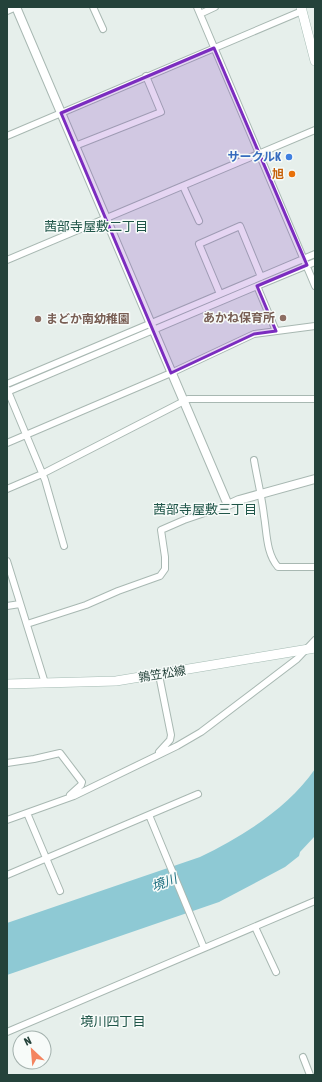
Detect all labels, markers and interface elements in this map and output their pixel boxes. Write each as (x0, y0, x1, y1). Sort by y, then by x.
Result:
place label: サークルK (227, 150, 281, 164)
marker: サークルK (284, 152, 294, 162)
place label: 旭 (272, 167, 284, 181)
marker: 旭 (287, 169, 297, 179)
district label: 茜部寺屋敷二丁目 (44, 219, 148, 234)
place label: あかね保育所 (203, 311, 275, 325)
place label: まどか南幼稚園 (46, 312, 130, 326)
marker: あかね保育所 (278, 313, 288, 323)
marker: まどか南幼稚園 (33, 314, 43, 324)
district label: 茜部寺屋敷三丁目 (153, 502, 257, 517)
street label: 鶉笠松線 (137, 663, 187, 685)
water label: 境川 (149, 870, 181, 894)
district label: 境川四丁目 (80, 1014, 146, 1029)
north arrow (12, 1030, 52, 1070)
text: N (22, 1034, 33, 1048)

